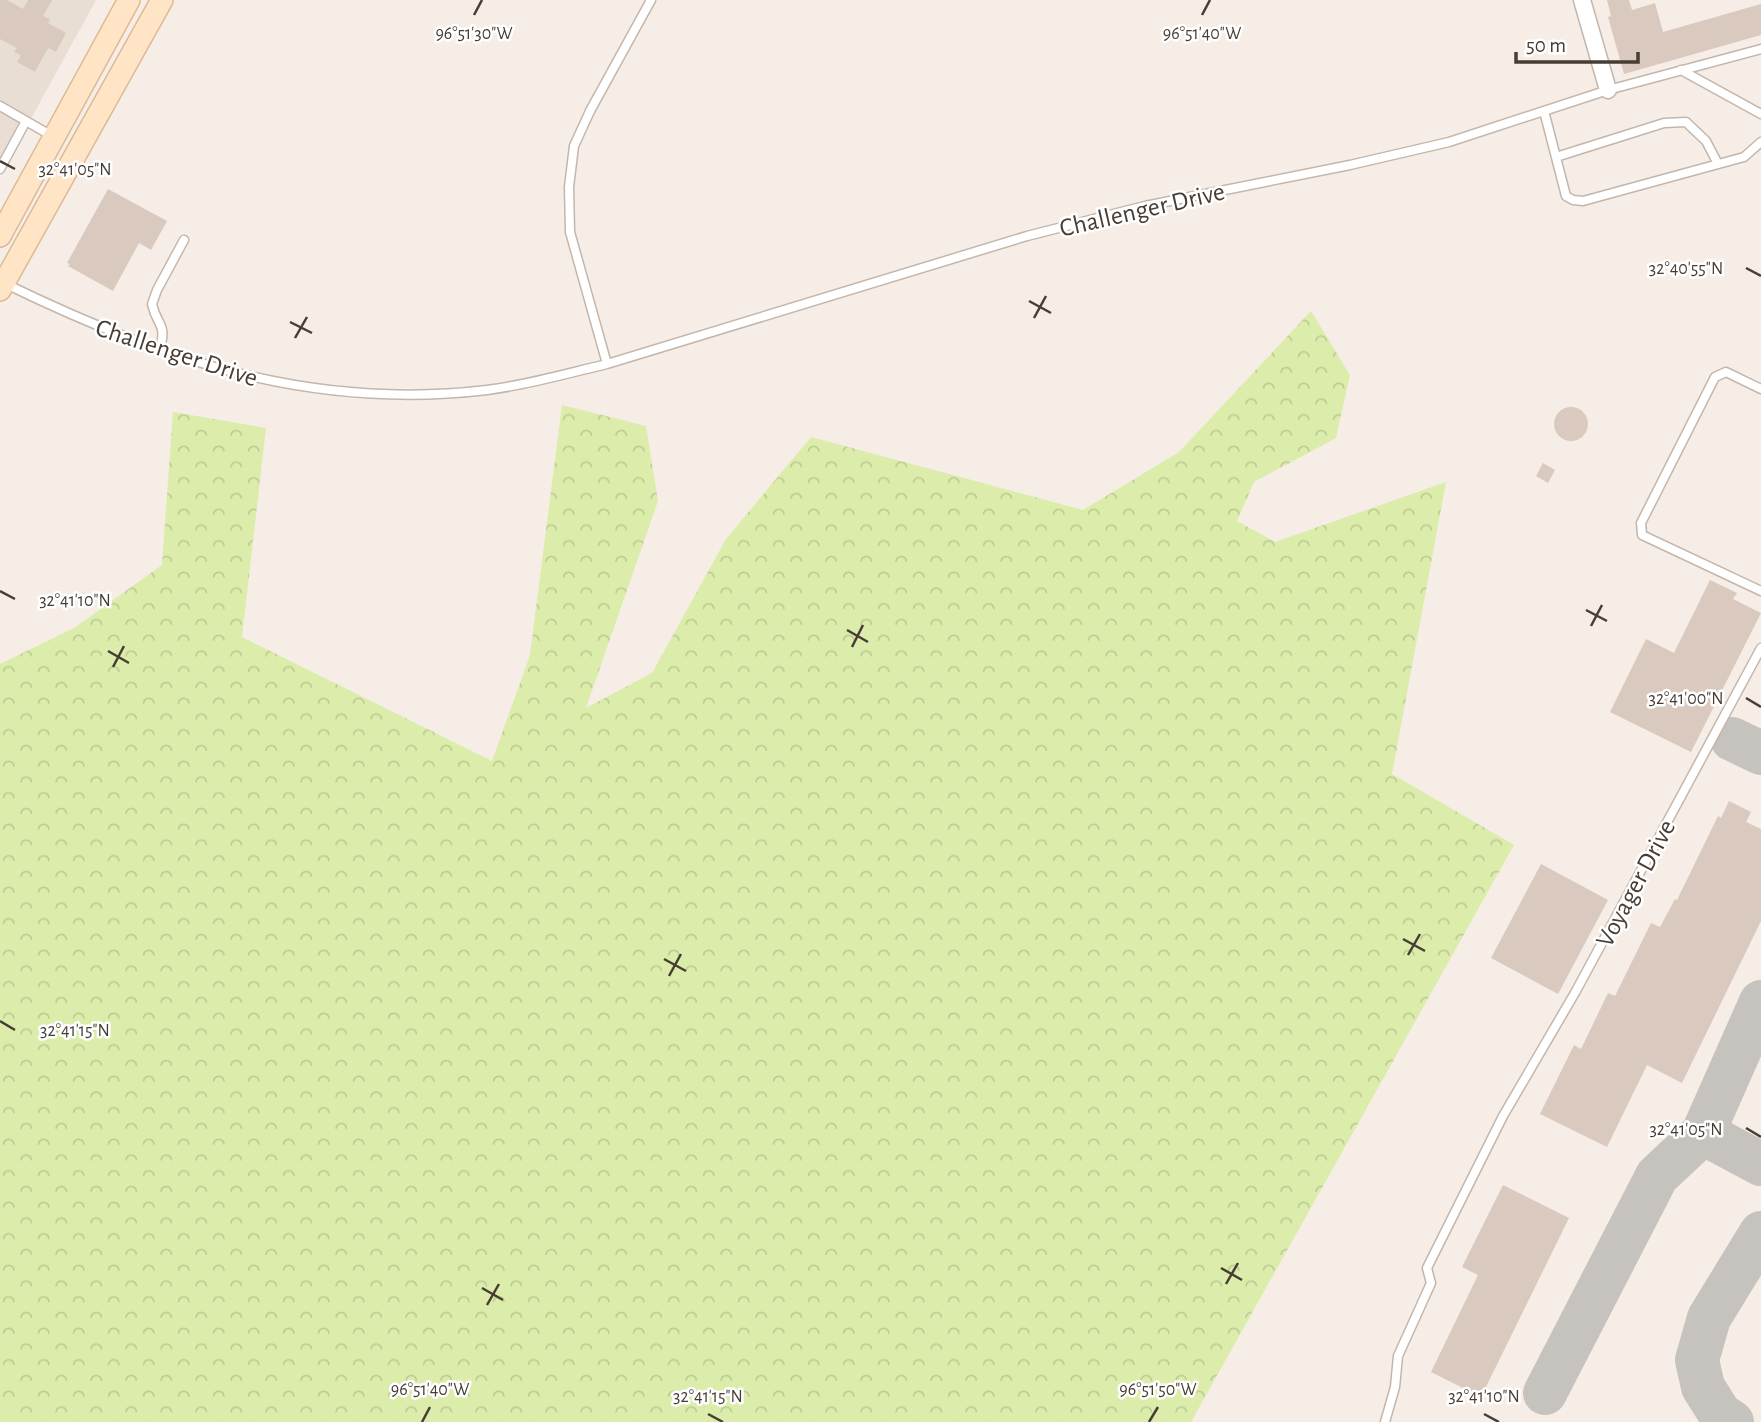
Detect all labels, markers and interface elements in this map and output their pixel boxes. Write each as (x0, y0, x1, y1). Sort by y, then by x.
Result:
scale bar (1516, 21, 1638, 65)
text: 96°51'30"W (435, 25, 513, 43)
text: 96°51'40"W (1163, 25, 1241, 43)
text: 50 m (1526, 35, 1566, 56)
text: 32°41'05"N (38, 161, 112, 179)
street label: Challenger Drive (1057, 178, 1227, 242)
text: 32°40'55"N (1649, 260, 1723, 278)
street label: Challenger Drive (92, 315, 261, 391)
text: 32°41'10"N (39, 592, 111, 610)
text: 32°41'00"N (1648, 690, 1724, 708)
street label: Voyager Drive (1592, 816, 1680, 951)
text: 32°41'15"N (40, 1022, 110, 1040)
text: 32°41'05"N (1649, 1121, 1723, 1139)
text: 96°51'40"W (391, 1381, 469, 1399)
text: 96°51'50"W (1119, 1381, 1197, 1399)
text: 32°41'15"N (673, 1388, 743, 1406)
text: 32°41'10"N (1448, 1388, 1520, 1406)

